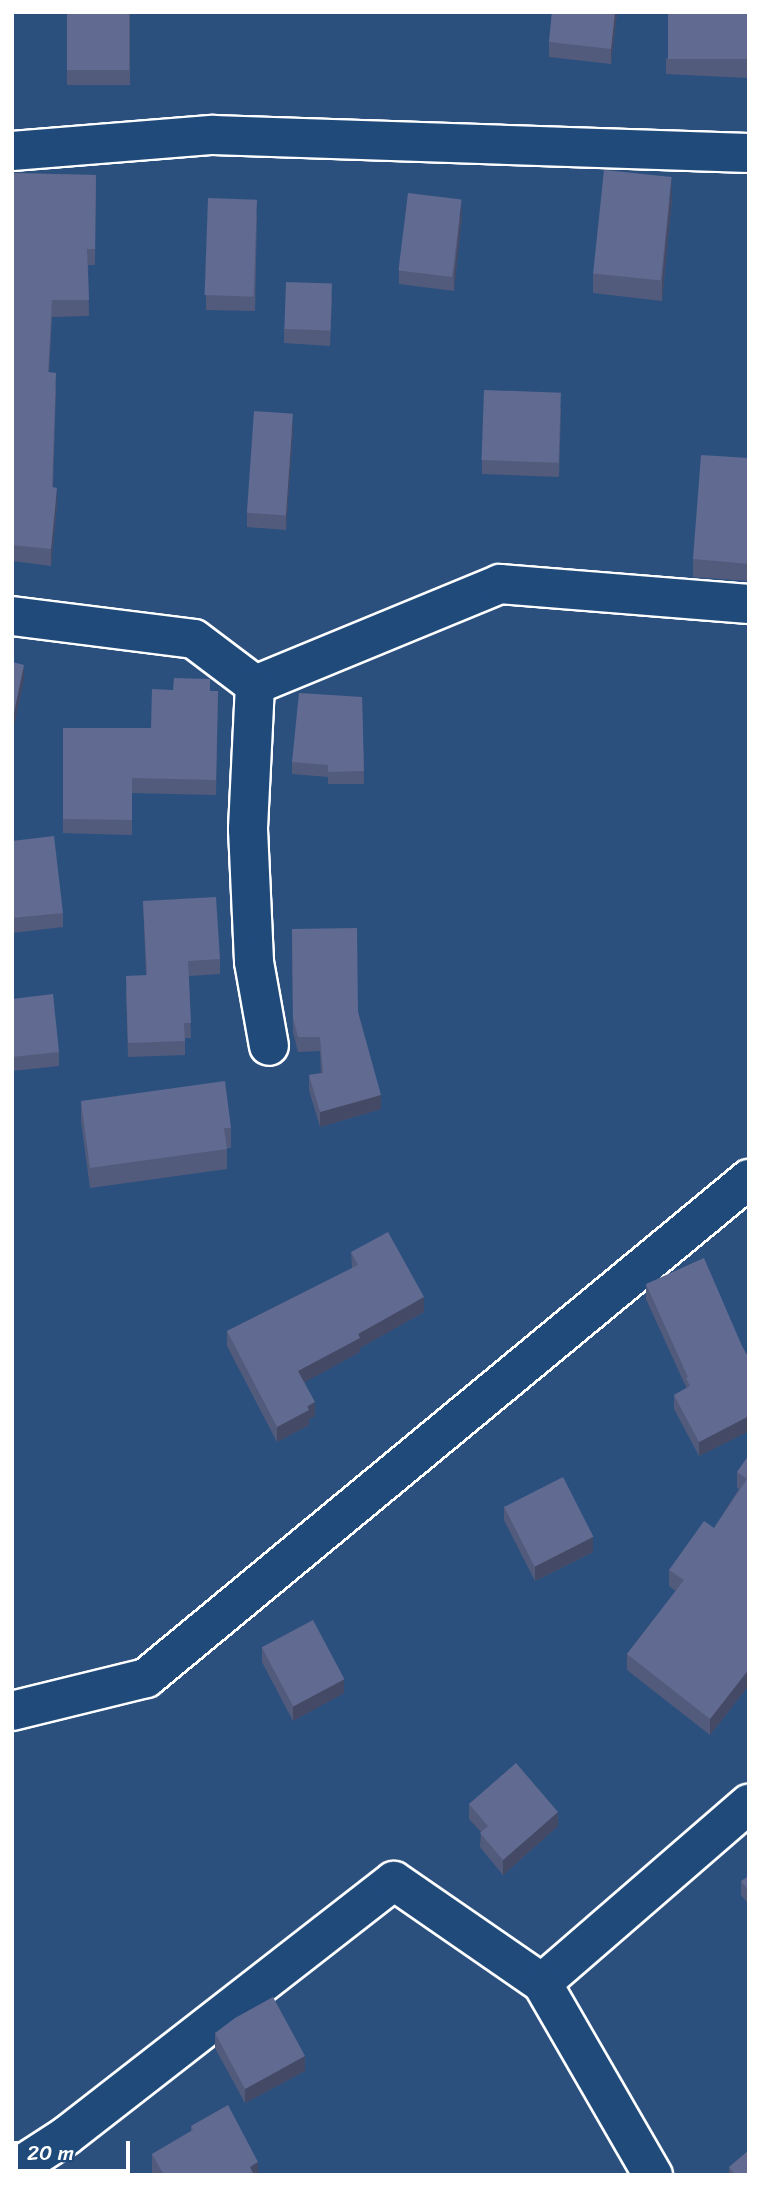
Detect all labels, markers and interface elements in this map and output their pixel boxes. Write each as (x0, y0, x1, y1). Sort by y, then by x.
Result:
scale bar (18, 2128, 133, 2172)
text: 20 m (27, 2134, 74, 2172)

